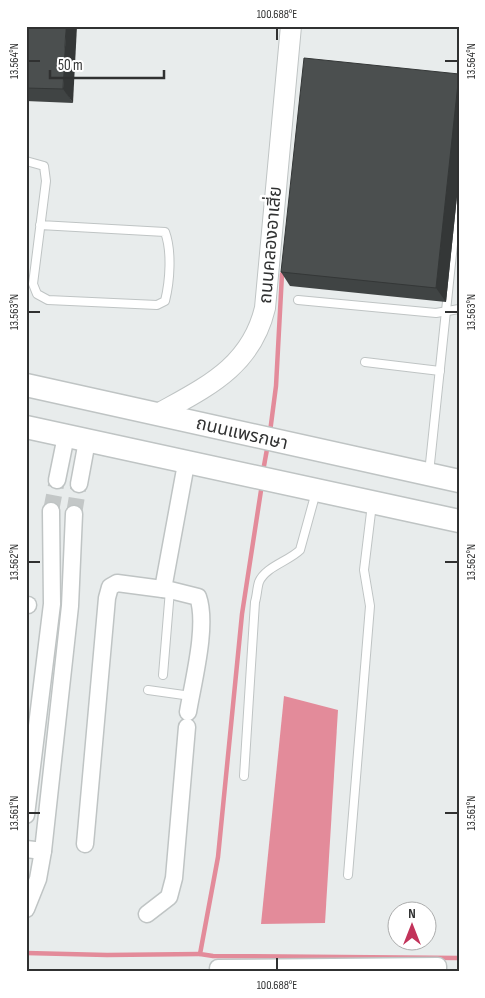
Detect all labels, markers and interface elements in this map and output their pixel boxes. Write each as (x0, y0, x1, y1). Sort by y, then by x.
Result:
text: 100.688°E (257, 7, 297, 22)
text: 13.564°N (7, 43, 22, 79)
text: 13.564°N (464, 43, 479, 79)
scale bar (50, 48, 164, 80)
text: 50 m (58, 56, 83, 75)
street label: ถนนคลองอาเสี่ย (252, 185, 286, 305)
text: 13.563°N (7, 294, 22, 330)
text: 13.563°N (464, 294, 479, 330)
street label: ถนนแพรกษา (194, 413, 290, 454)
text: 13.562°N (7, 544, 22, 580)
text: 13.562°N (464, 544, 479, 580)
text: 13.561°N (7, 796, 22, 830)
text: 13.561°N (464, 796, 479, 830)
north arrow (388, 900, 438, 950)
text: N (408, 905, 416, 922)
text: 100.688°E (257, 978, 297, 993)

